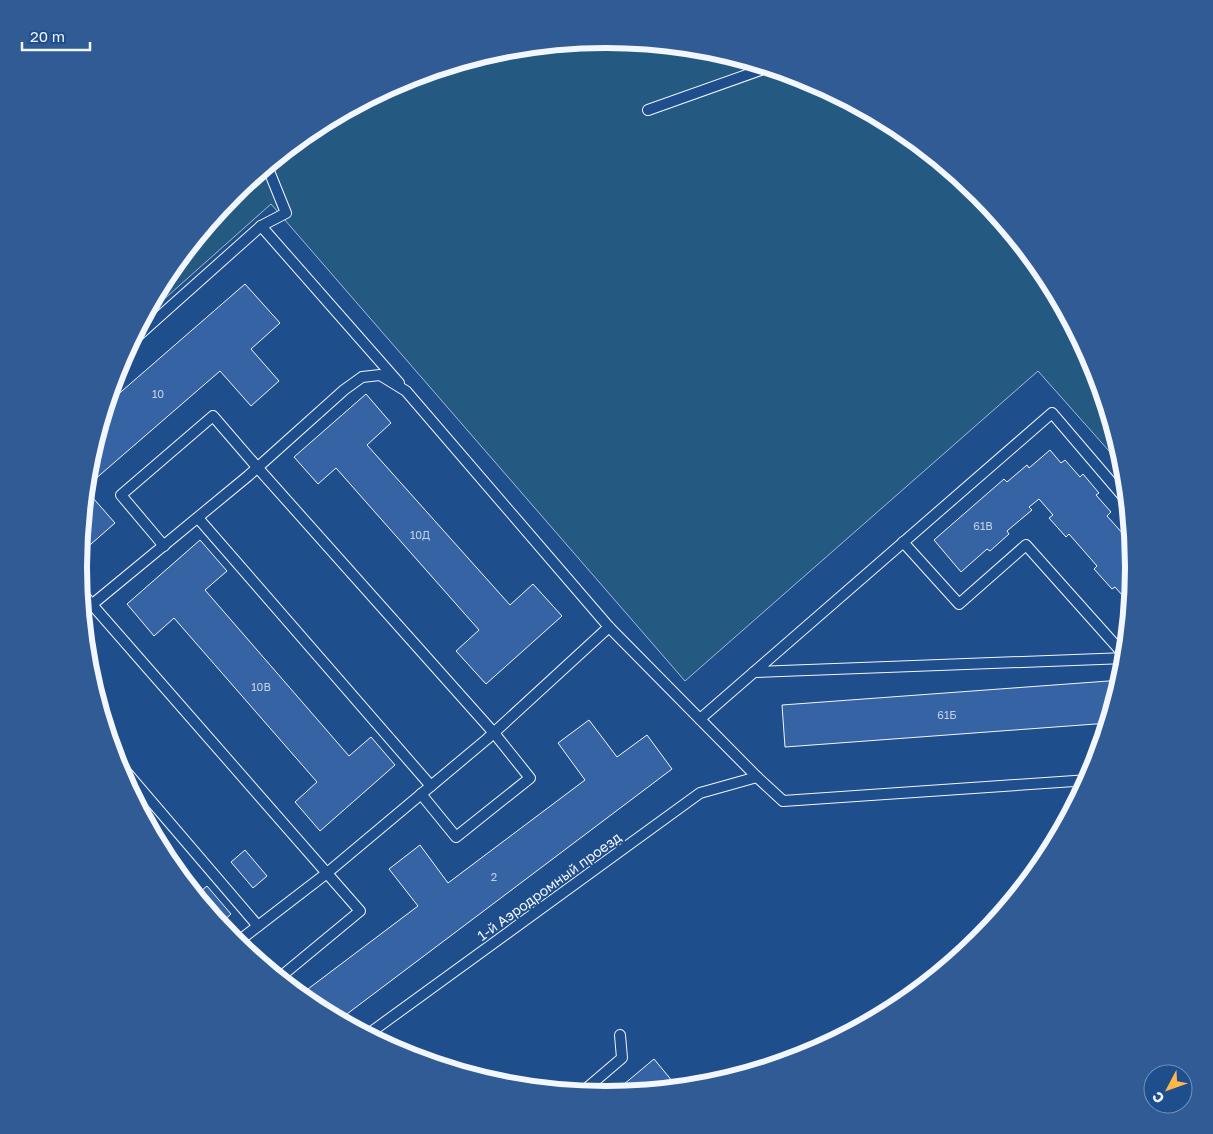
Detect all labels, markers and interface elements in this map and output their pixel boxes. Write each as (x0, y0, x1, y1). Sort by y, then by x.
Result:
scale bar (22, 20, 90, 52)
text: 20 m (30, 27, 65, 45)
house number: 10 (152, 387, 164, 400)
house number: 61В (973, 519, 993, 532)
house number: 10Д (410, 528, 430, 541)
house number: 10В (251, 680, 271, 693)
house number: 61Б (937, 708, 957, 721)
street label: 1-й Аэродромный проезд (474, 828, 625, 944)
house number: 2 (491, 870, 497, 883)
north arrow (1143, 1064, 1193, 1114)
text: С (1148, 1088, 1167, 1107)

